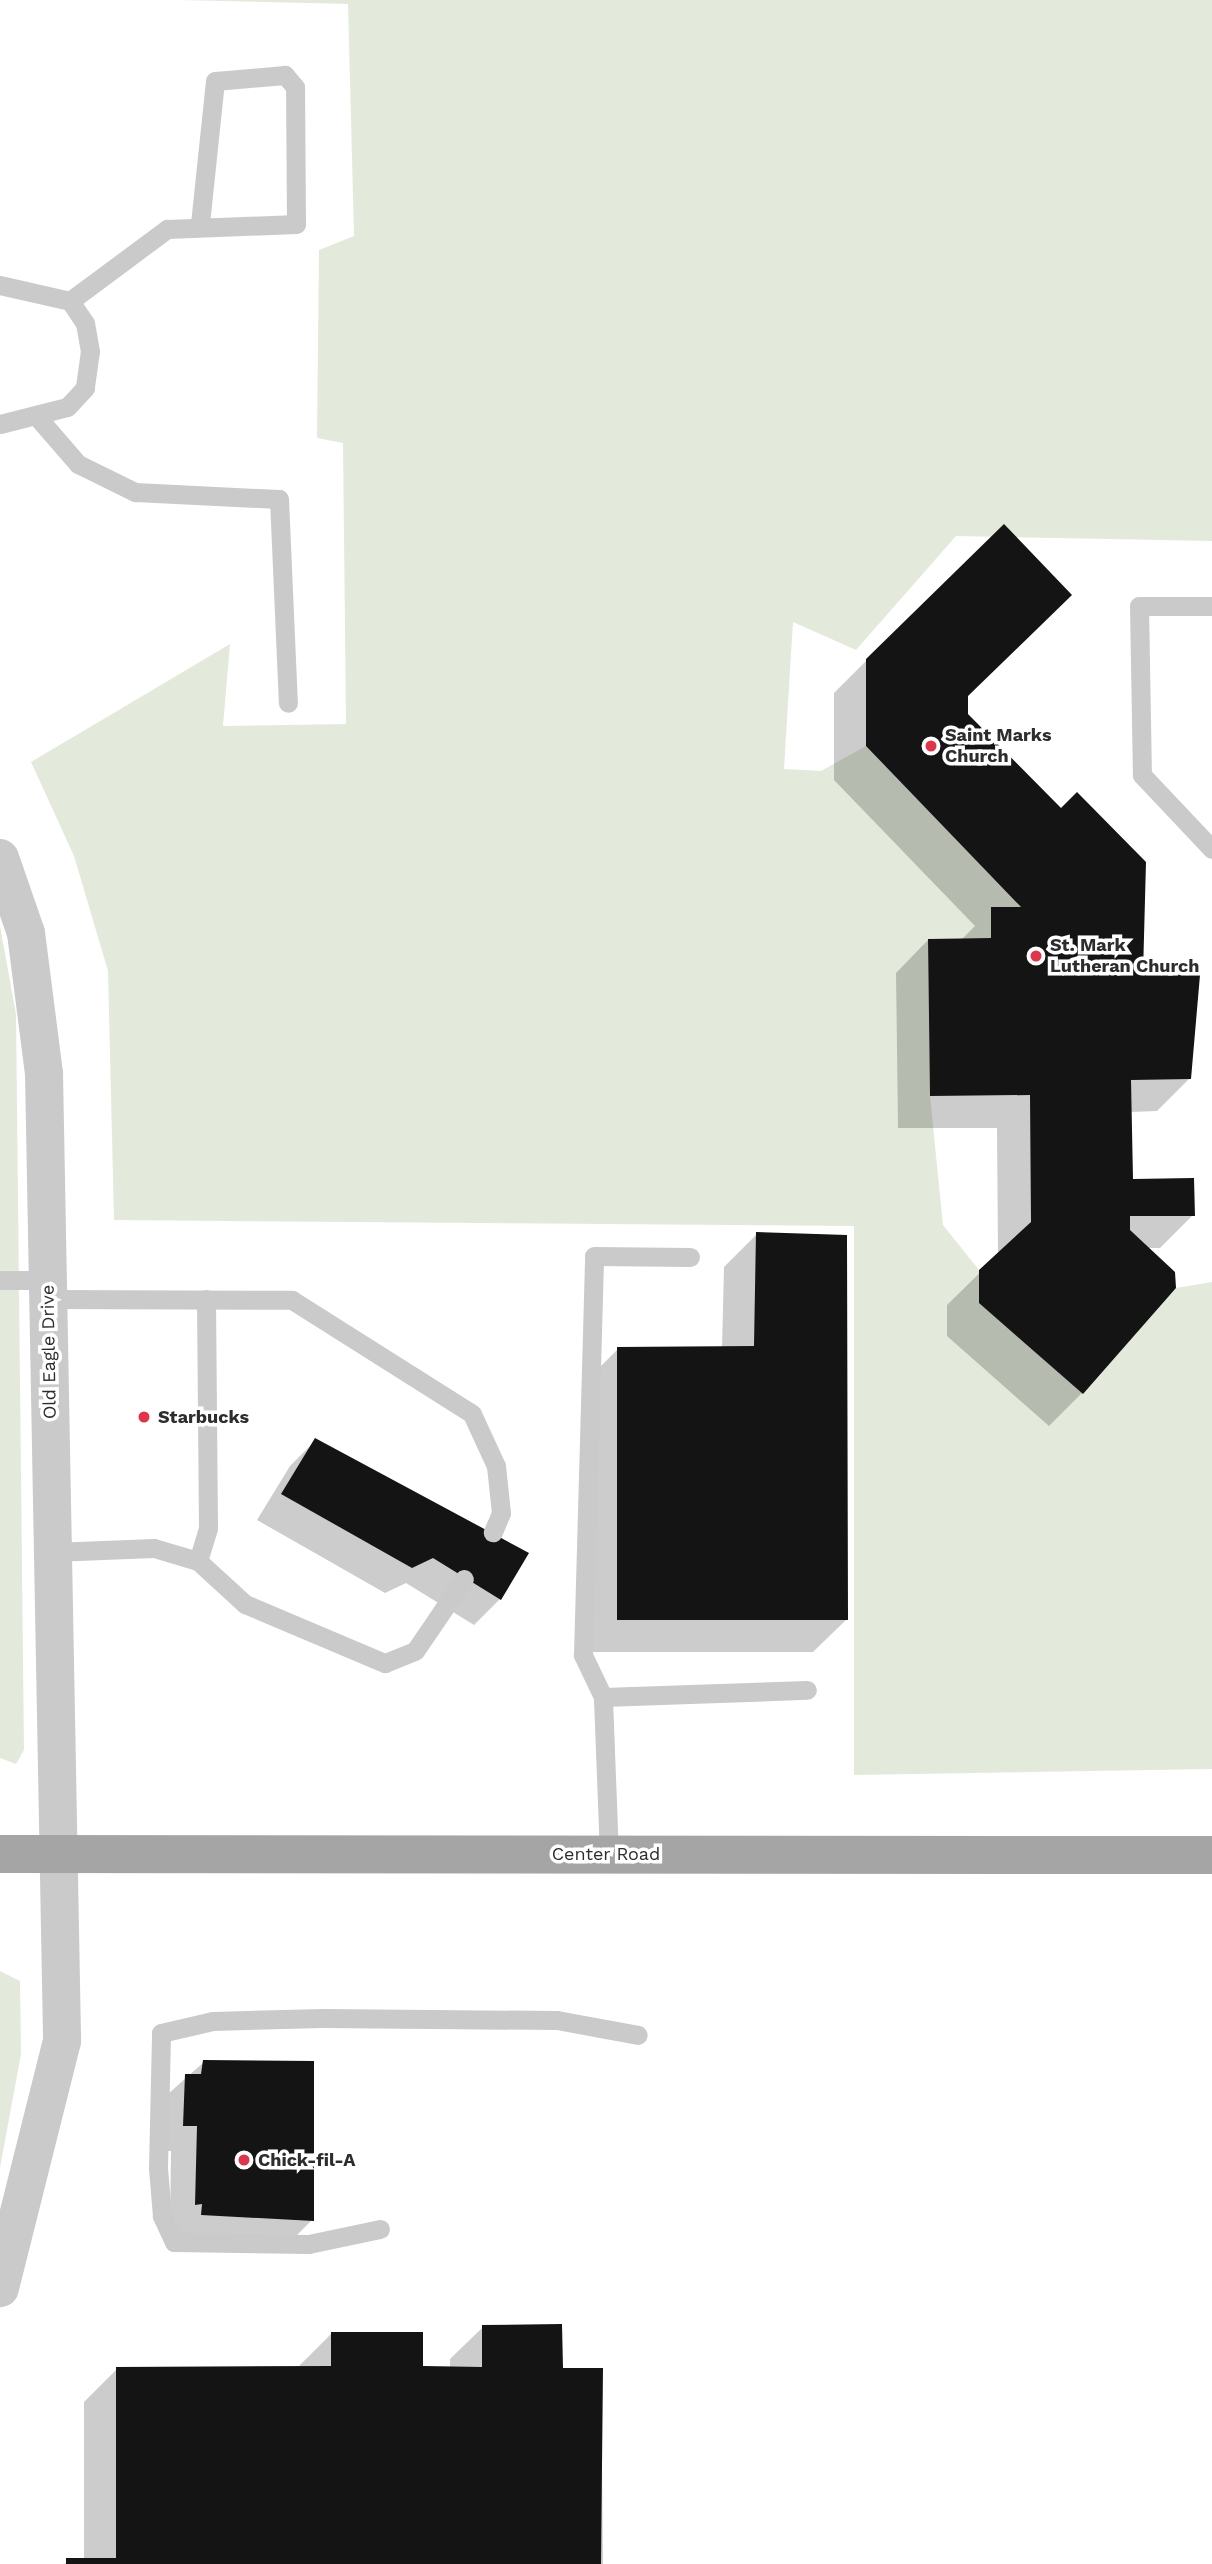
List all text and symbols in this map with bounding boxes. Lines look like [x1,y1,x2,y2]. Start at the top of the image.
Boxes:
place label: Saint Marks Church [945,725,1052,768]
marker: Saint Marks Church [923,738,939,754]
place label: St. Mark Lutheran Church [1050,935,1199,978]
marker: St. Mark Lutheran Church [1028,948,1044,964]
street label: Old Eagle Drive [37,1285,61,1419]
place label: Starbucks [158,1406,249,1428]
marker: Starbucks [136,1409,152,1425]
street label: Center Road [551,1843,661,1865]
place label: Chick-fil-A [258,2149,356,2171]
marker: Chick-fil-A [236,2152,252,2168]

